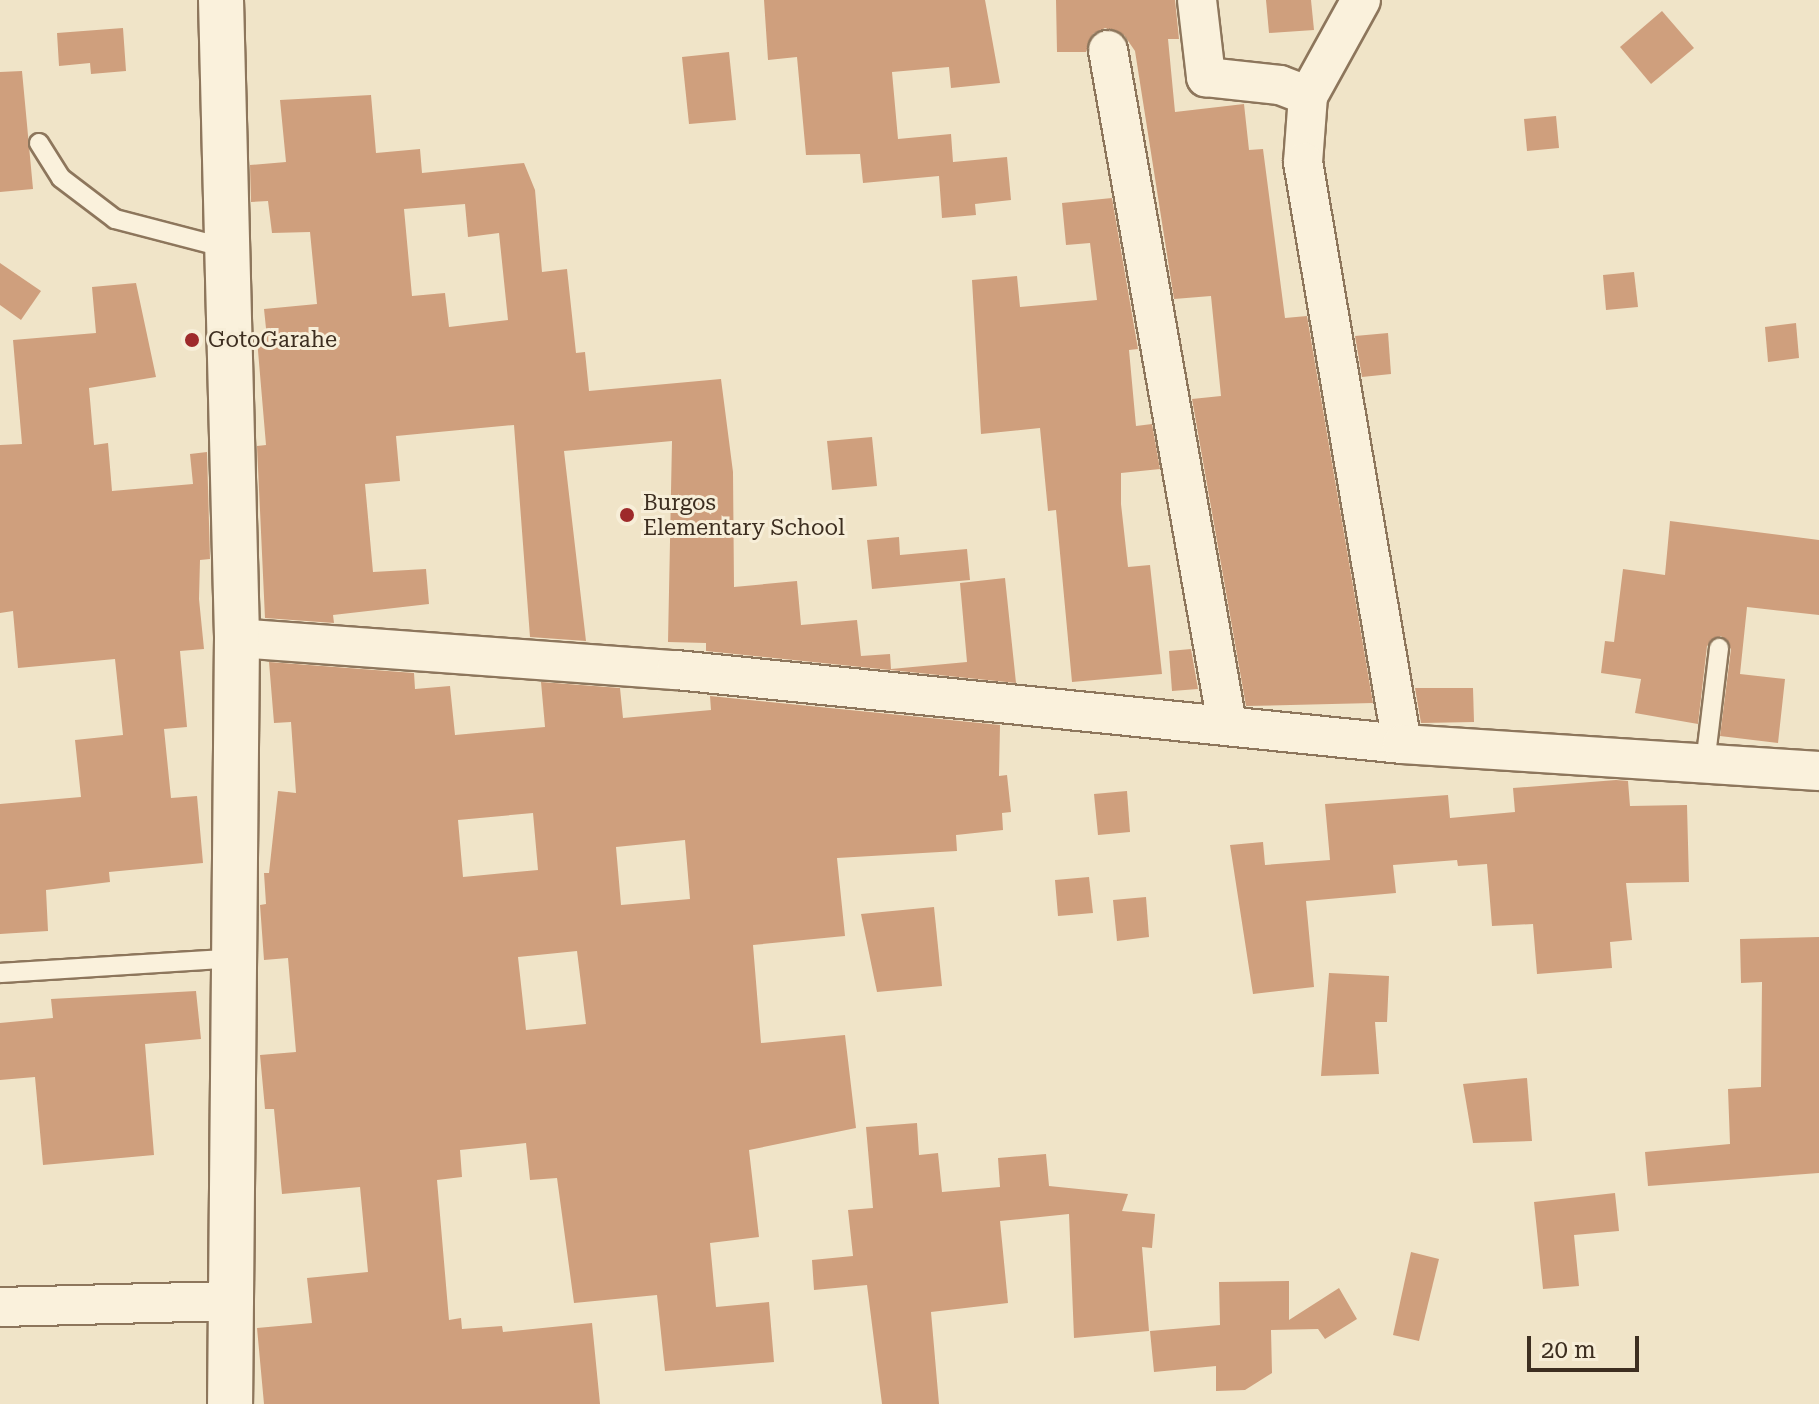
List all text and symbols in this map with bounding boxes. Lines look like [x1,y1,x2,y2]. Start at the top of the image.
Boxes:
place label: GotoGarahe [208,327,337,353]
marker: GotoGarahe [183,331,201,349]
place label: Burgos Elementary School [643,489,845,540]
marker: Burgos Elementary School [618,506,636,524]
scale bar [1531,1320,1643,1370]
text: 20 m [1541,1336,1596,1364]

